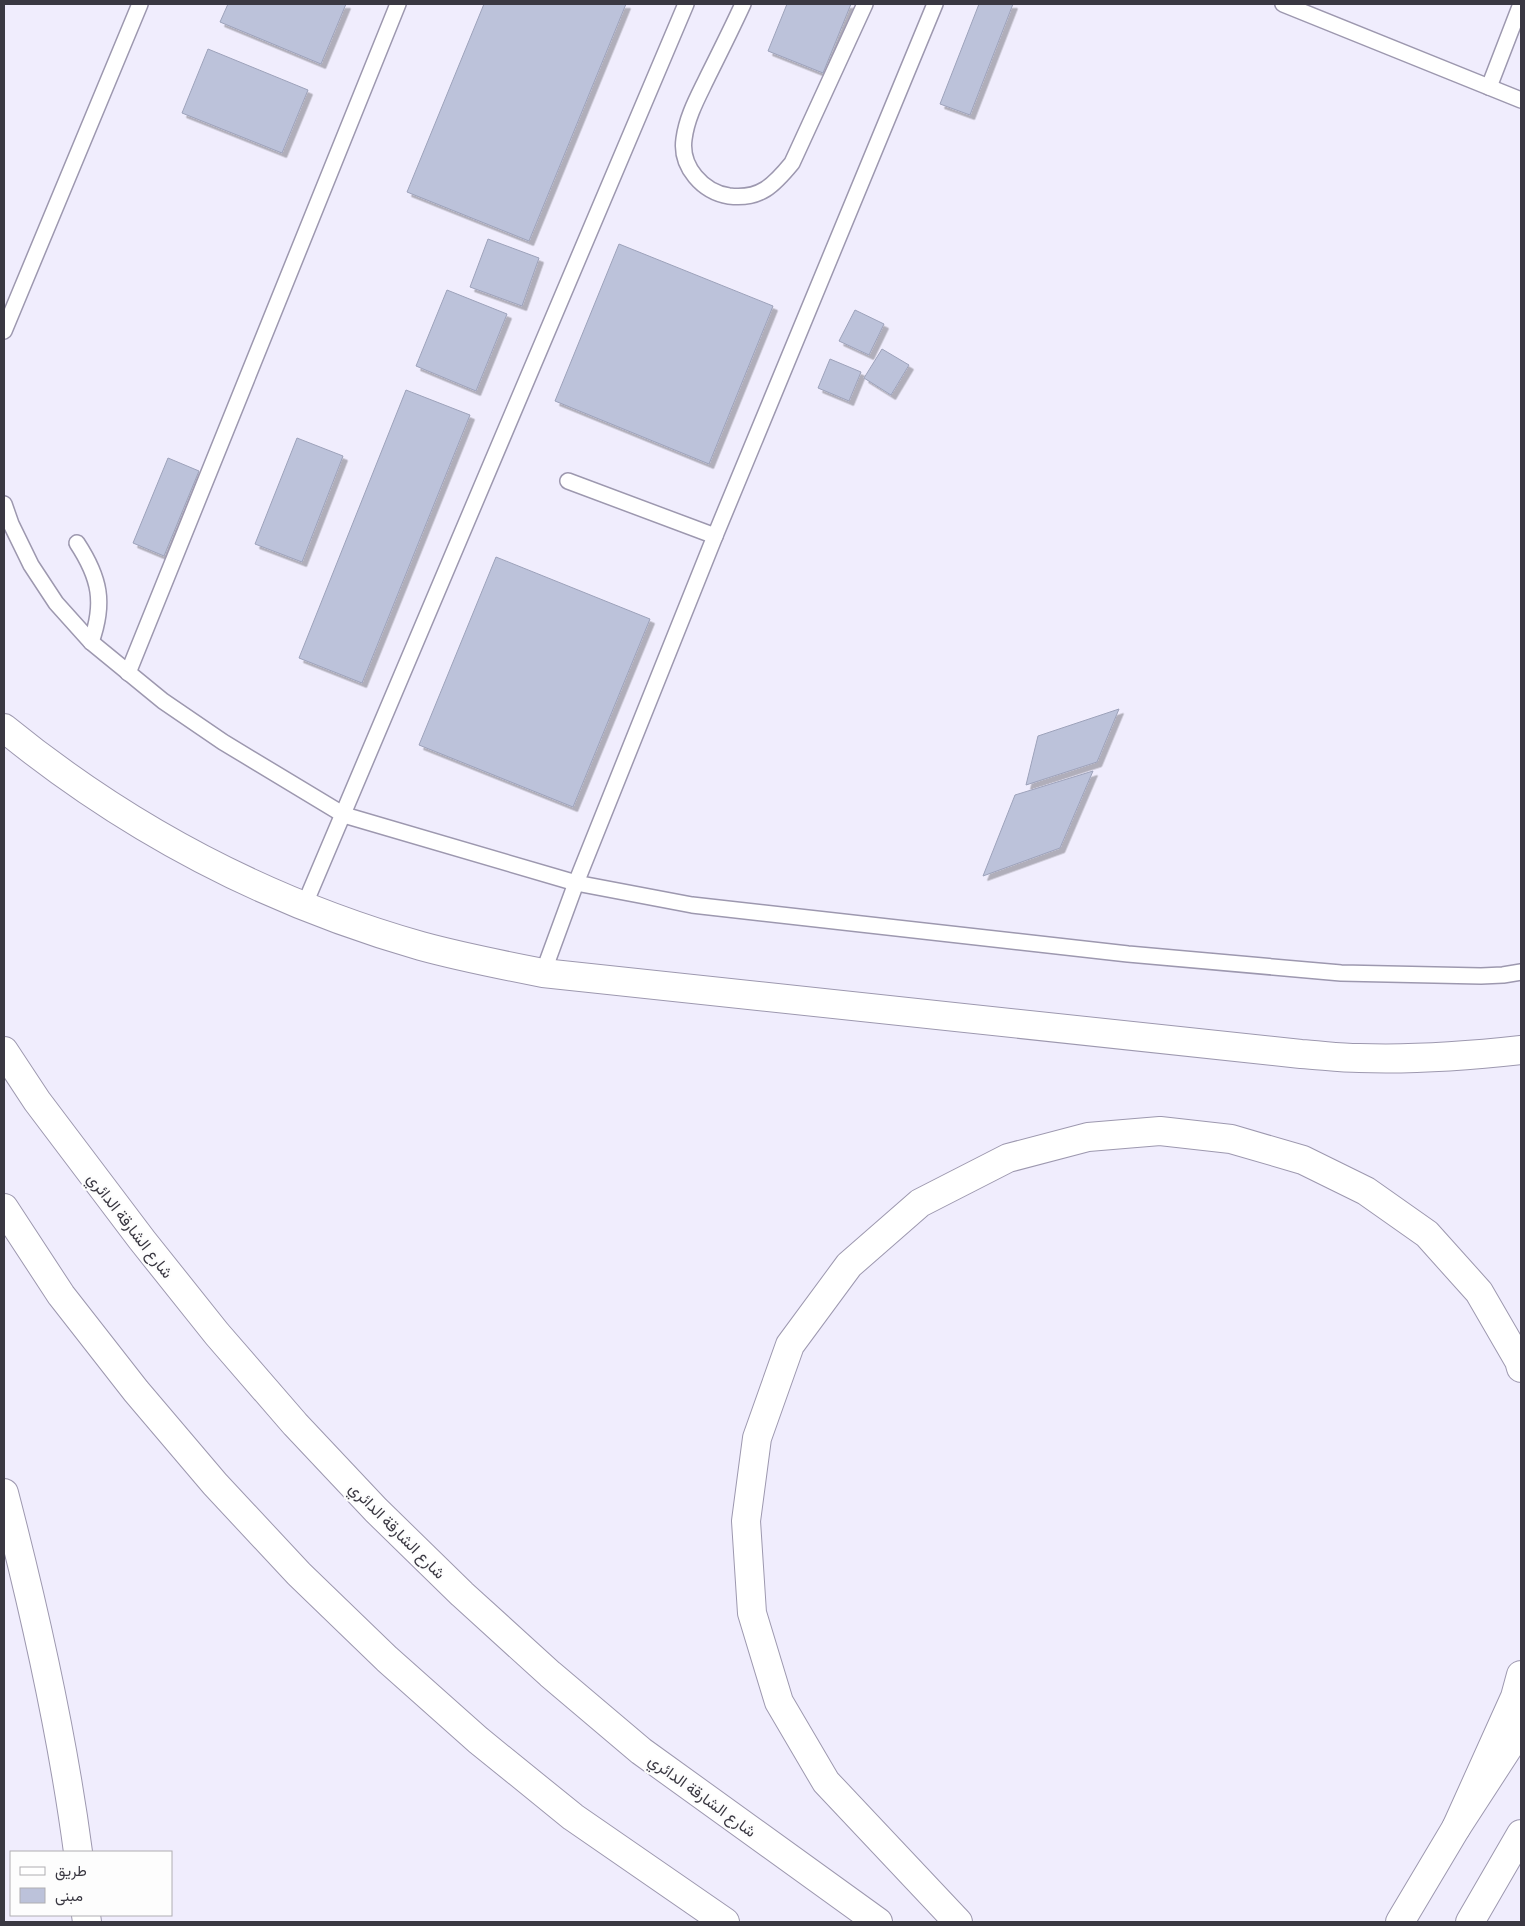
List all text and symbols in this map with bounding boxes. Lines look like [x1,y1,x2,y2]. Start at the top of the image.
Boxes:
street label: شارع الشارقة الدائري [80,1169,178,1284]
street label: شارع الشارقة الدائري [342,1478,450,1586]
street label: شارع الشارقة الدائري [643,1750,760,1844]
legend [10,1851,172,1916]
text: طريق [55,1861,87,1881]
text: مبنى [55,1886,83,1906]

